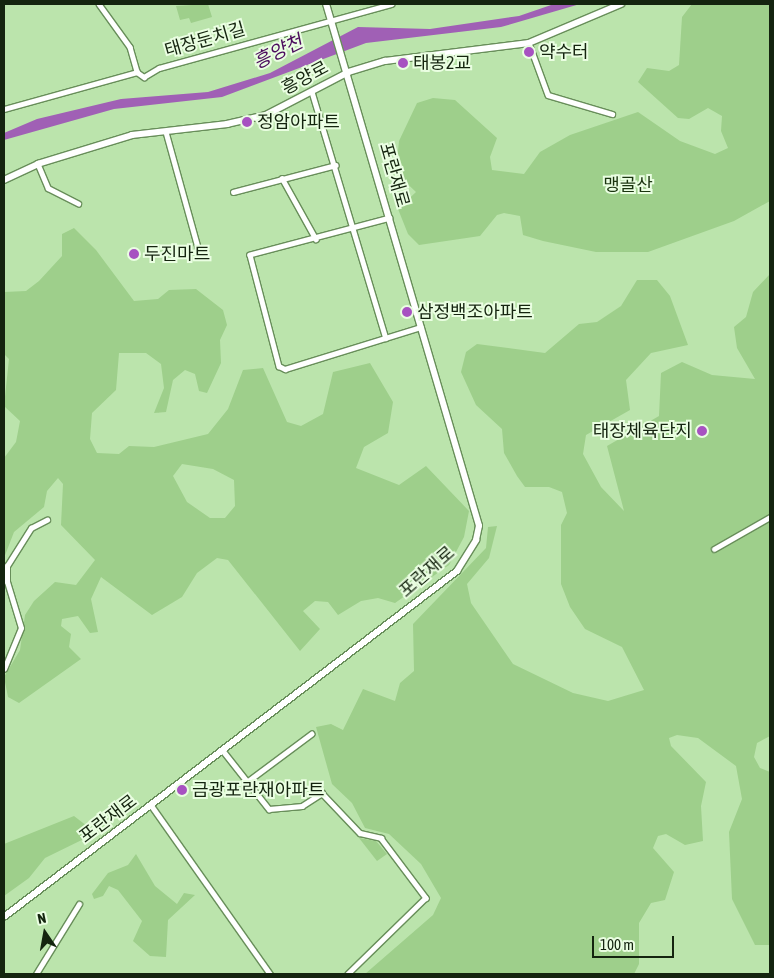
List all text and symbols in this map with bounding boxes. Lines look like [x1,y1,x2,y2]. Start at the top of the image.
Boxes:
street label: 태장둔치길 [162,18,248,62]
water label: 흥양천 [249,30,307,74]
place label: 약수터 [539,41,589,63]
marker: 약수터 [523,46,535,58]
place label: 태봉2교 [413,52,471,74]
street label: 흥양로 [278,57,332,99]
marker: 태봉2교 [397,57,409,69]
place label: 정암아파트 [257,111,340,133]
marker: 정암아파트 [241,116,253,128]
street label: 포란재로 [374,140,414,210]
park label: 맹골산 [603,174,653,196]
place label: 두진마트 [144,243,210,265]
marker: 두진마트 [128,248,140,260]
place label: 삼정백조아파트 [417,301,533,323]
marker: 삼정백조아파트 [401,306,413,318]
place label: 태장체육단지 [593,420,692,442]
marker: 태장체육단지 [696,425,708,437]
street label: 포란재로 [395,542,459,602]
place label: 금광포란재아파트 [192,779,324,801]
marker: 금광포란재아파트 [176,784,188,796]
street label: 포란재로 [75,790,141,848]
north arrow [20,908,70,958]
text: N [36,910,48,927]
scale bar [594,926,676,958]
text: 100 m [600,936,634,953]

